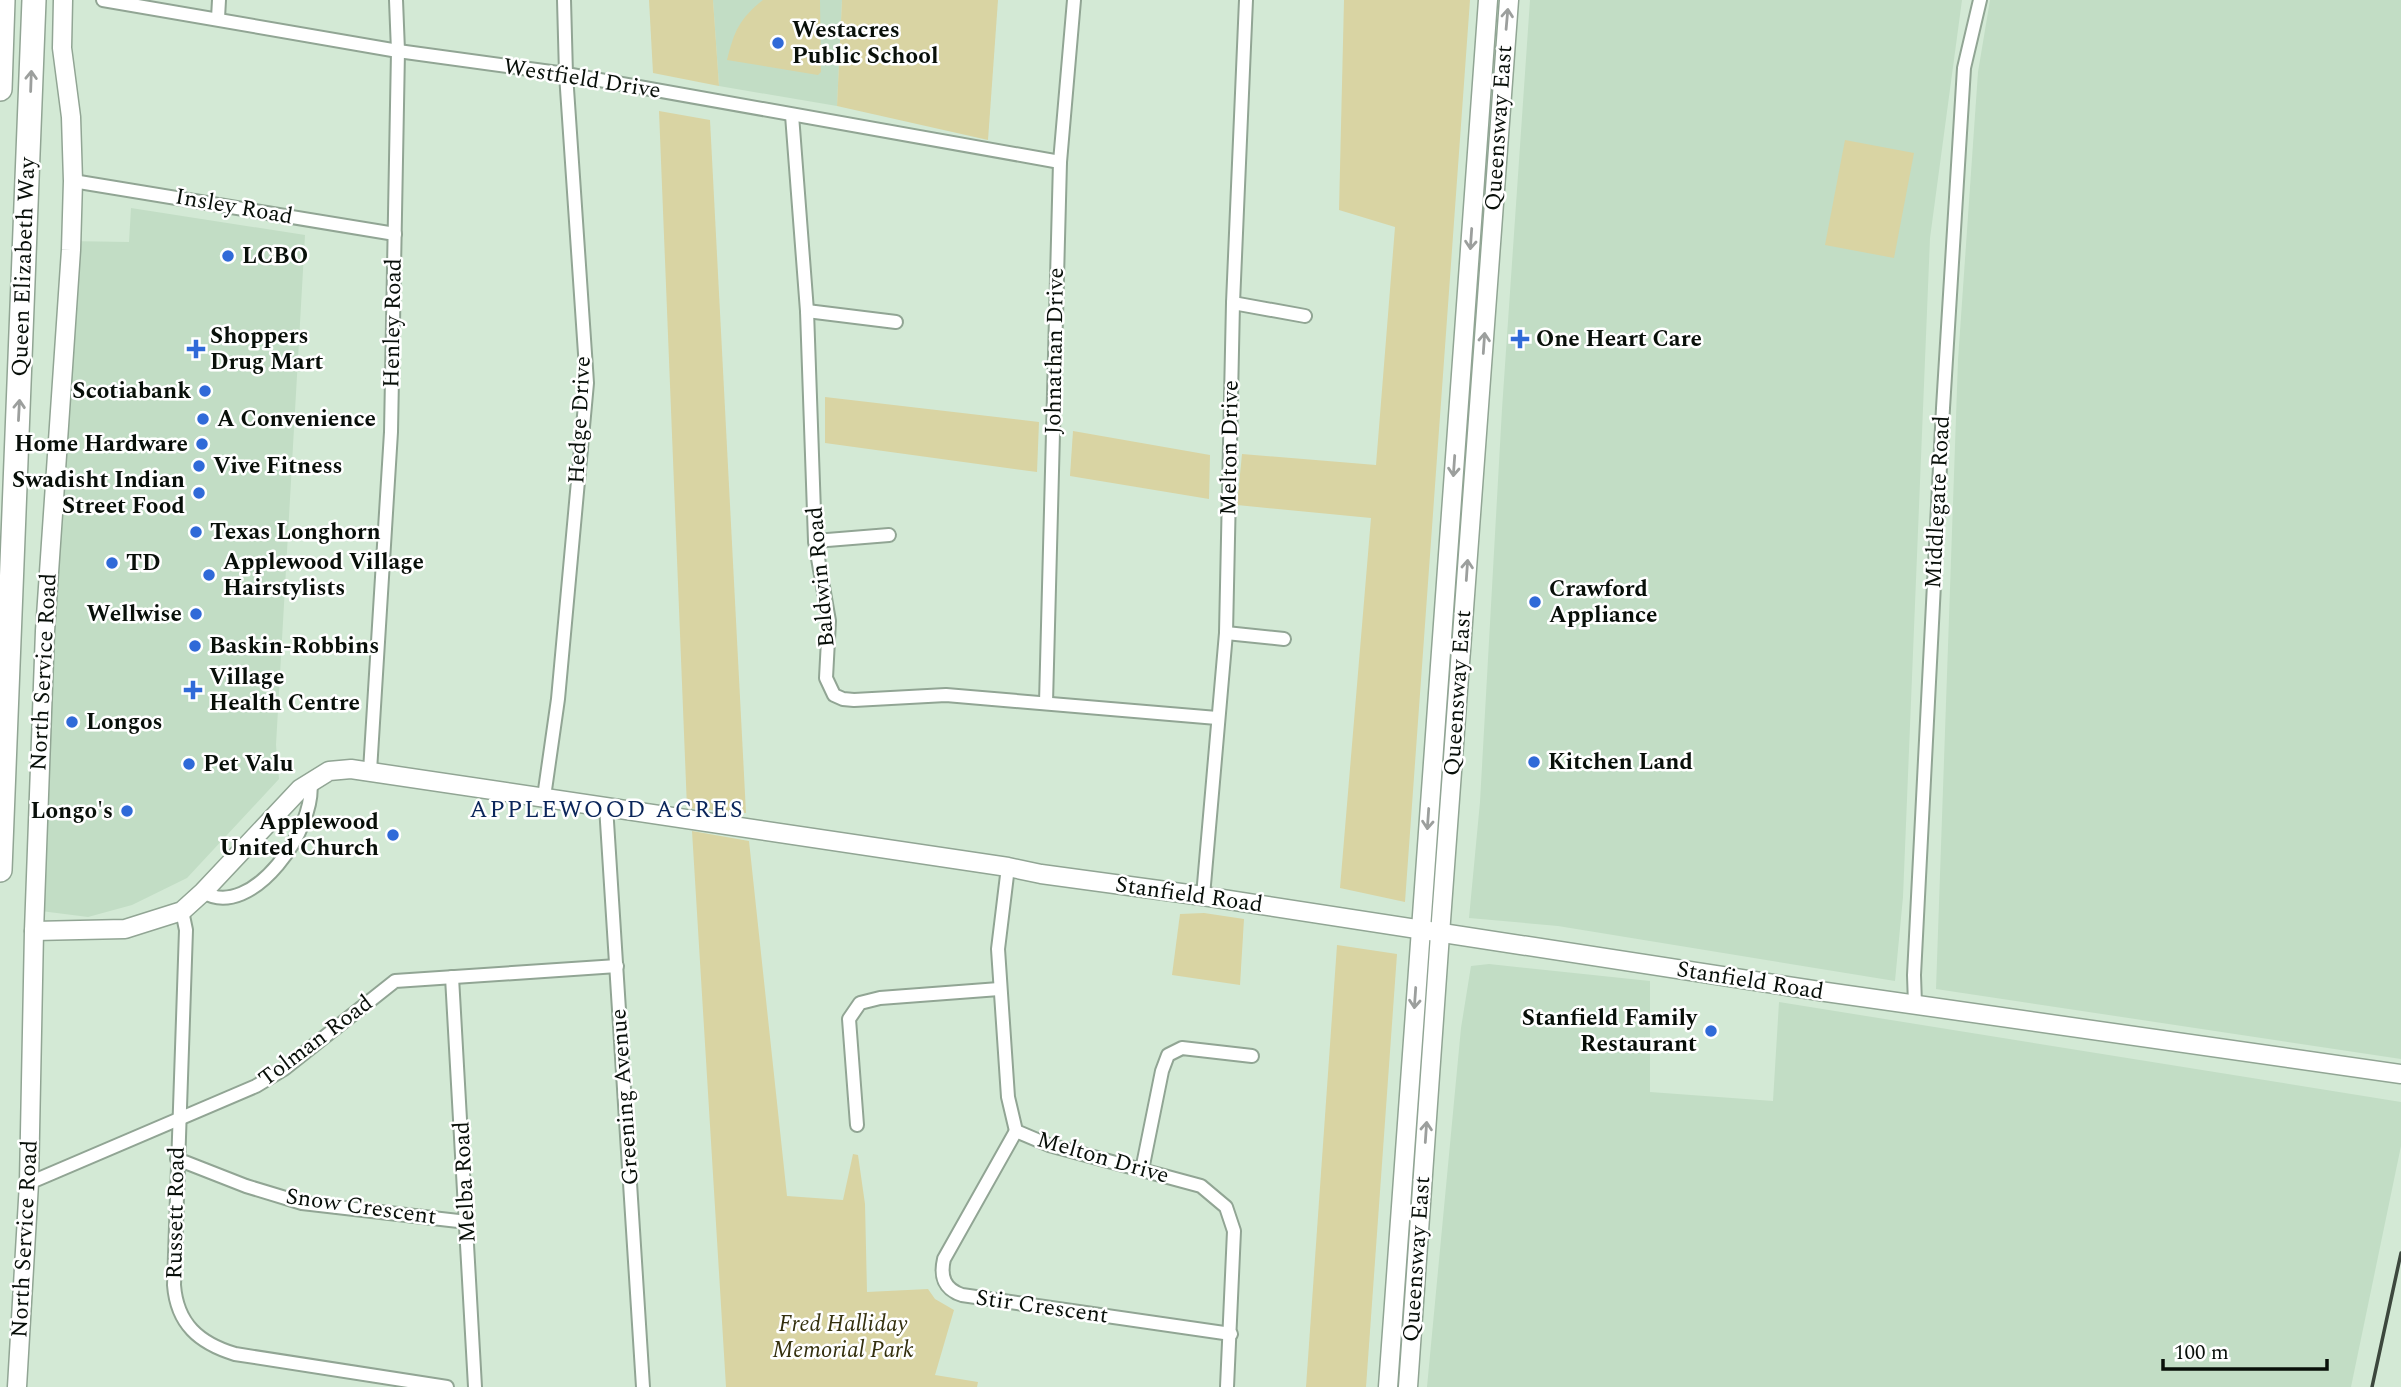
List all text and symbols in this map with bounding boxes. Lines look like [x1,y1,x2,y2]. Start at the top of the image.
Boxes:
one-way arrow [1501,8,1514,30]
place label: Westacres Public School [792,13,938,74]
marker: Westacres Public School [770,35,786,51]
street label: Queensway East [1476,44,1522,212]
street label: Westfield Drive [501,49,663,109]
one-way arrow [24,70,37,93]
street label: Queen Elizabeth Way [3,156,45,377]
street label: Insley Road [172,179,296,235]
one-way arrow [1464,227,1477,250]
place label: LCBO [242,239,308,274]
marker: LCBO [220,248,236,264]
street label: Henley Road [374,258,412,388]
street label: Johnathan Drive [1036,267,1074,435]
place label: Shoppers Drug Mart [210,319,323,380]
place label: One Heart Care [1536,322,1702,357]
marker: One Heart Care [1510,329,1530,349]
one-way arrow [1478,332,1491,355]
marker: Shoppers Drug Mart [188,341,204,357]
street label: Hedge Drive [559,355,601,485]
place label: Scotiabank [72,374,191,409]
street label: Melton Drive [1211,380,1249,516]
marker: Scotiabank [197,383,213,399]
one-way arrow [12,399,25,422]
place label: A Convenience [217,402,376,437]
marker: A Convenience [195,411,211,427]
street label: Middlegate Road [1916,414,1960,589]
place label: Home Hardware [14,427,188,462]
marker: Home Hardware [194,436,210,452]
place label: Vive Fitness [213,449,343,484]
one-way arrow [1447,454,1460,477]
marker: Vive Fitness [191,458,207,474]
place label: Swadisht Indian Street Food [12,463,185,524]
marker: Swadisht Indian Street Food [191,485,207,501]
street label: Baldwin Road [797,505,845,649]
place label: Texas Longhorn [210,515,381,550]
marker: Texas Longhorn [188,524,204,540]
place label: Applewood Village Hairstylists [223,545,424,606]
place label: TD [126,546,161,581]
marker: TD [104,555,120,571]
one-way arrow [1461,559,1474,582]
marker: Applewood Village Hairstylists [201,567,217,583]
street label: North Service Road [21,572,67,772]
place label: Crawford Appliance [1549,572,1658,633]
marker: Crawford Appliance [1527,594,1543,610]
place label: Wellwise [87,597,182,632]
marker: Wellwise [188,606,204,622]
street label: Queensway East [1435,609,1481,777]
place label: Baskin-Robbins [209,629,379,664]
marker: Baskin-Robbins [187,638,203,654]
place label: Village Health Centre [209,660,360,721]
marker: Village Health Centre [183,680,203,700]
place label: Longos [86,705,163,740]
marker: Longos [64,714,80,730]
place label: Kitchen Land [1548,745,1693,780]
place label: Pet Valu [203,747,294,782]
marker: Kitchen Land [1526,754,1542,770]
marker: Pet Valu [181,756,197,772]
district label: APPLEWOOD ACRES [470,792,744,828]
place label: Longo's [31,794,113,829]
marker: Longo's [119,803,135,819]
place label: Applewood United Church [219,805,379,866]
one-way arrow [1421,807,1434,830]
marker: Applewood United Church [385,827,401,843]
street label: Stanfield Road [1113,867,1265,923]
street label: Stanfield Road [1674,952,1826,1010]
street label: Tolman Road [251,986,381,1096]
one-way arrow [1408,986,1421,1009]
place label: Stanfield Family Restaurant [1522,1001,1698,1062]
street label: Greening Avenue [601,1007,649,1187]
marker: Stanfield Family Restaurant [1703,1023,1719,1039]
street label: Melba Road [444,1120,486,1244]
street label: Melton Drive [1033,1122,1173,1194]
one-way arrow [1420,1122,1433,1144]
street label: North Service Road [2,1139,48,1339]
street label: Russett Road [157,1146,195,1280]
street label: Queensway East [1394,1175,1440,1343]
street label: Snow Crescent [283,1179,439,1235]
street label: Stir Crescent [974,1280,1110,1334]
park label: Fred Halliday Memorial Park [772,1307,914,1368]
scale bar [2163,1328,2328,1372]
text: 100 m [2174,1337,2229,1369]

